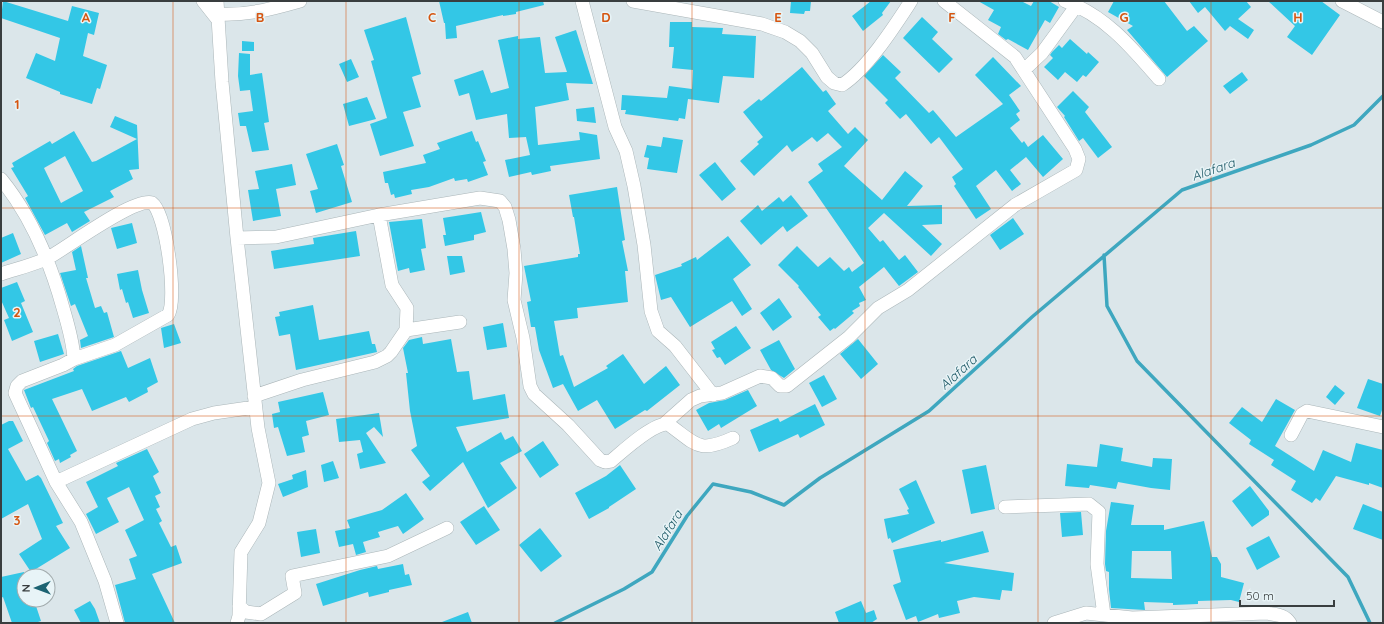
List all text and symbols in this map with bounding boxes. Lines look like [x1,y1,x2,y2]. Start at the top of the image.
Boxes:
text: A [82,9,91,25]
text: B [256,9,264,25]
text: C [428,9,436,25]
text: D [601,9,611,25]
text: E [774,9,782,25]
text: F [948,9,956,25]
text: G [1119,9,1129,25]
text: H [1293,9,1303,25]
text: 1 [14,96,20,112]
water label: Alafara [1189,154,1238,184]
text: 2 [13,304,21,320]
water label: Alafara [936,350,981,393]
water label: Alafara [648,506,686,553]
text: 3 [14,512,21,528]
north arrow [16,568,56,608]
scale bar [1240,582,1334,608]
text: N [19,584,33,592]
text: 50 m [1246,588,1274,603]

